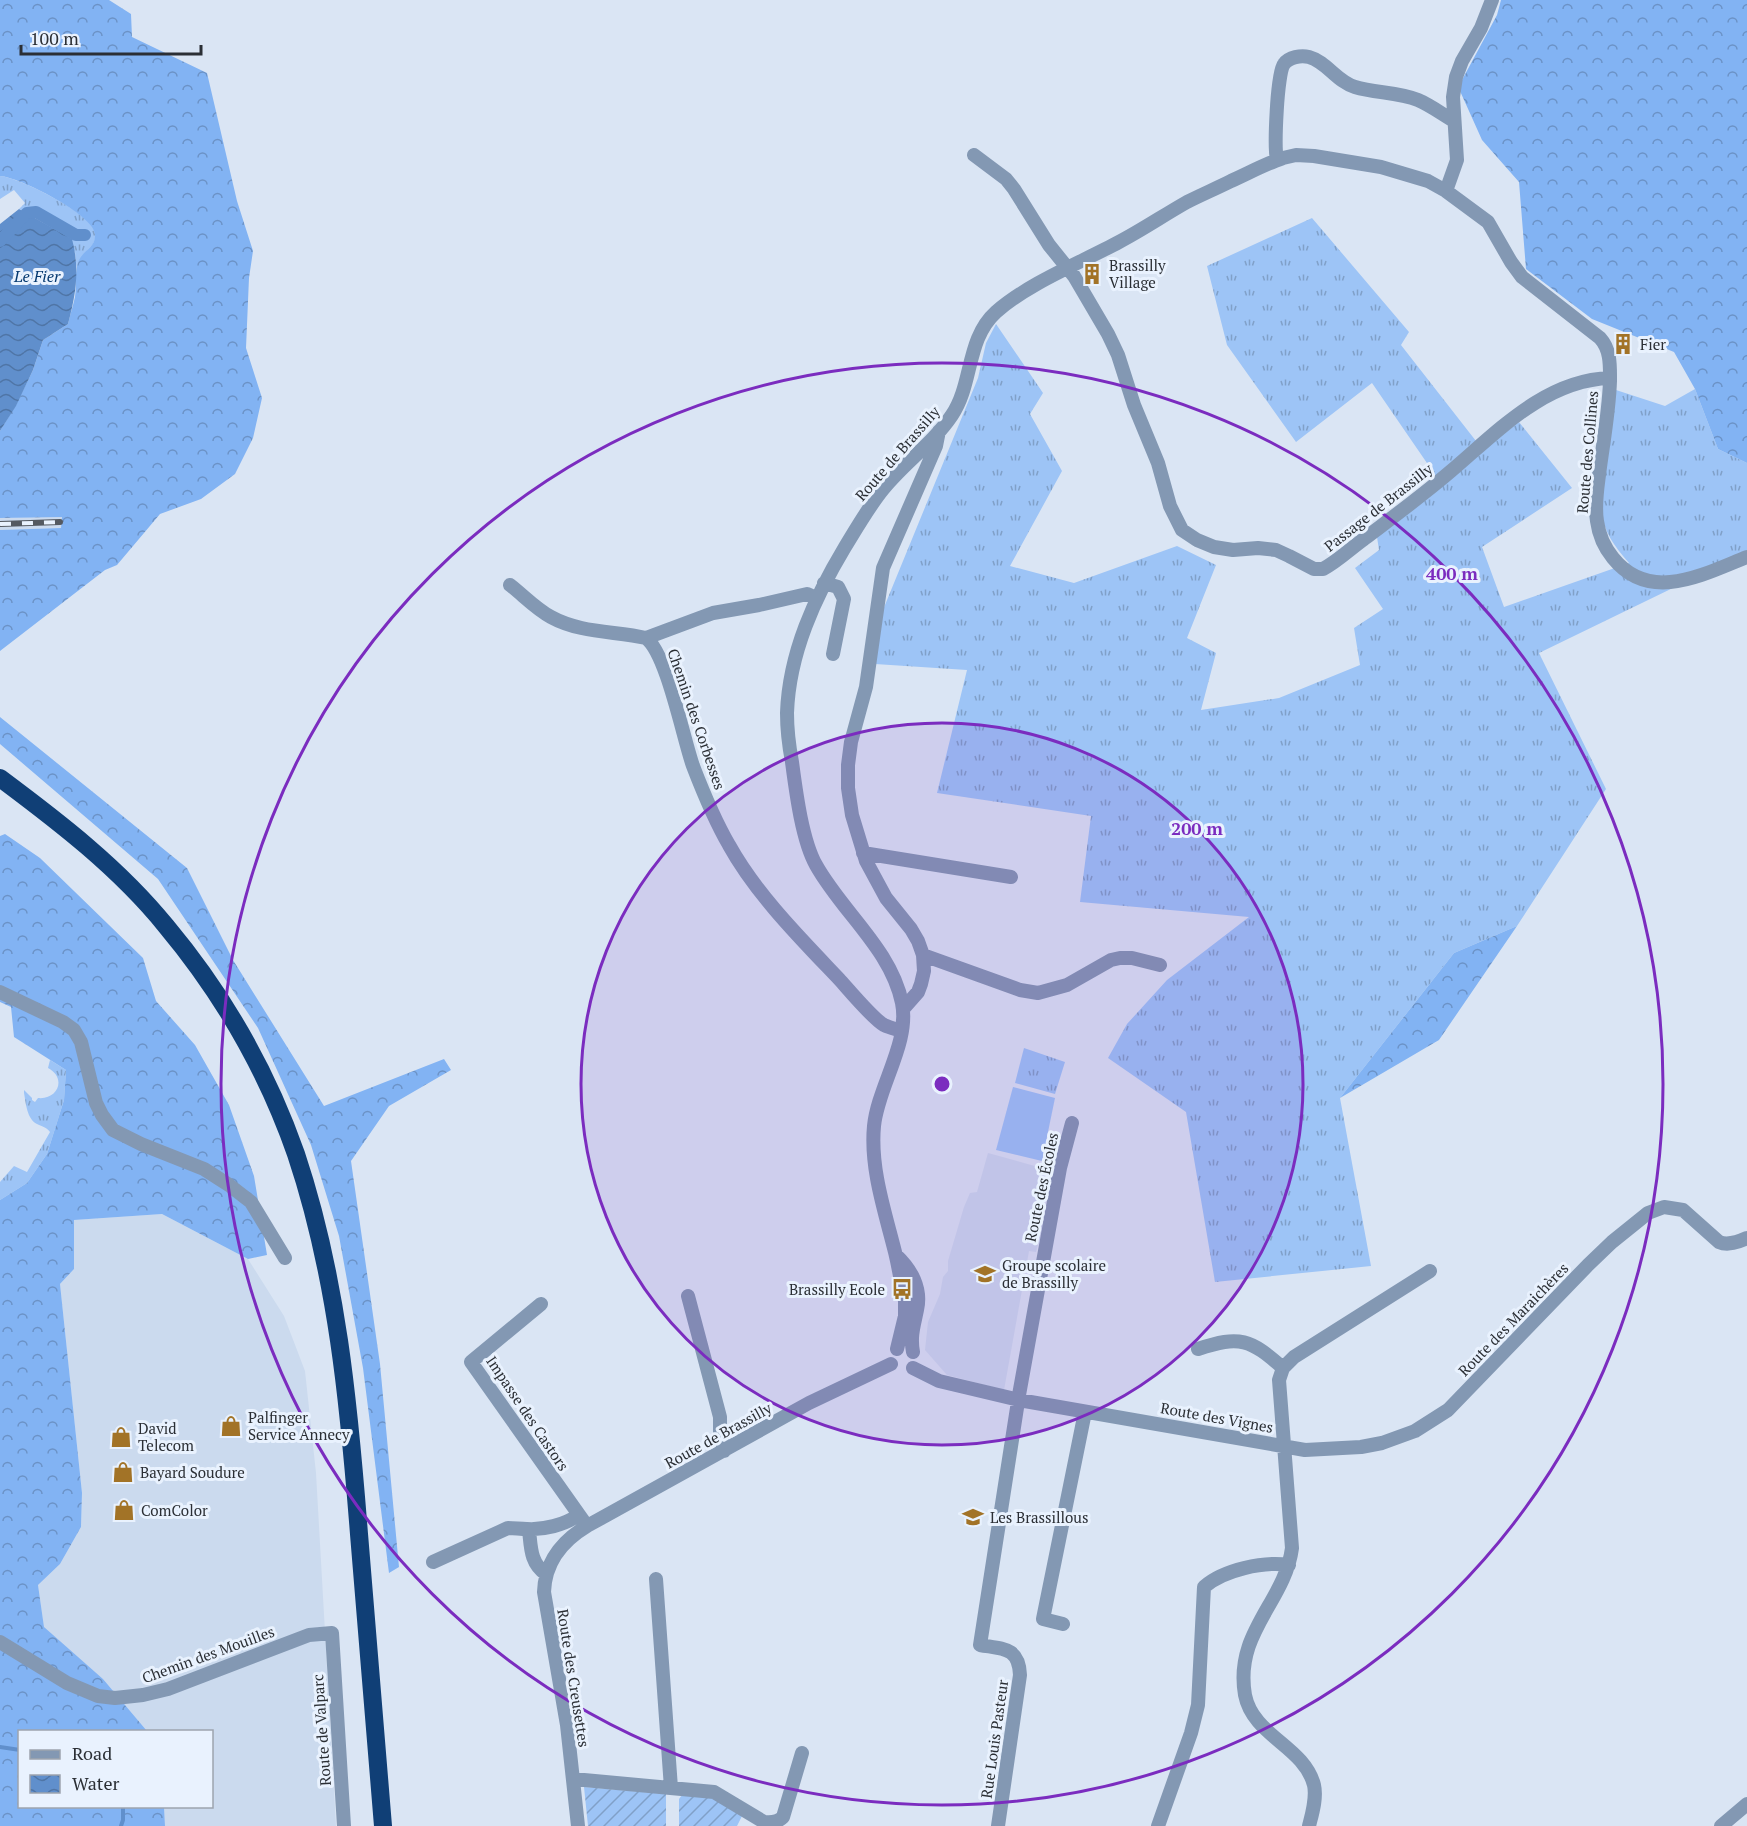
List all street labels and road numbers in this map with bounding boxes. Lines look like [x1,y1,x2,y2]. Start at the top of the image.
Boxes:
street label: Route des Collines [1572,390,1602,514]
street label: Route de Brassilly [850,401,944,505]
street label: Passage de Brassilly [1320,458,1437,556]
street label: Chemin des Corbesses [663,646,731,792]
street label: Route des Écoles [1020,1131,1062,1243]
street label: Route des Maraichères [1454,1258,1572,1380]
street label: Impasse des Castors [482,1352,574,1474]
street label: Route de Brassilly [661,1397,775,1473]
street label: Route des Vignes [1159,1397,1275,1437]
street label: Route des Creusettes [553,1607,595,1749]
street label: Chemin des Mouilles [139,1621,277,1687]
street label: Route de Valparc [307,1673,335,1787]
street label: Rue Louis Pasteur [976,1678,1012,1800]

